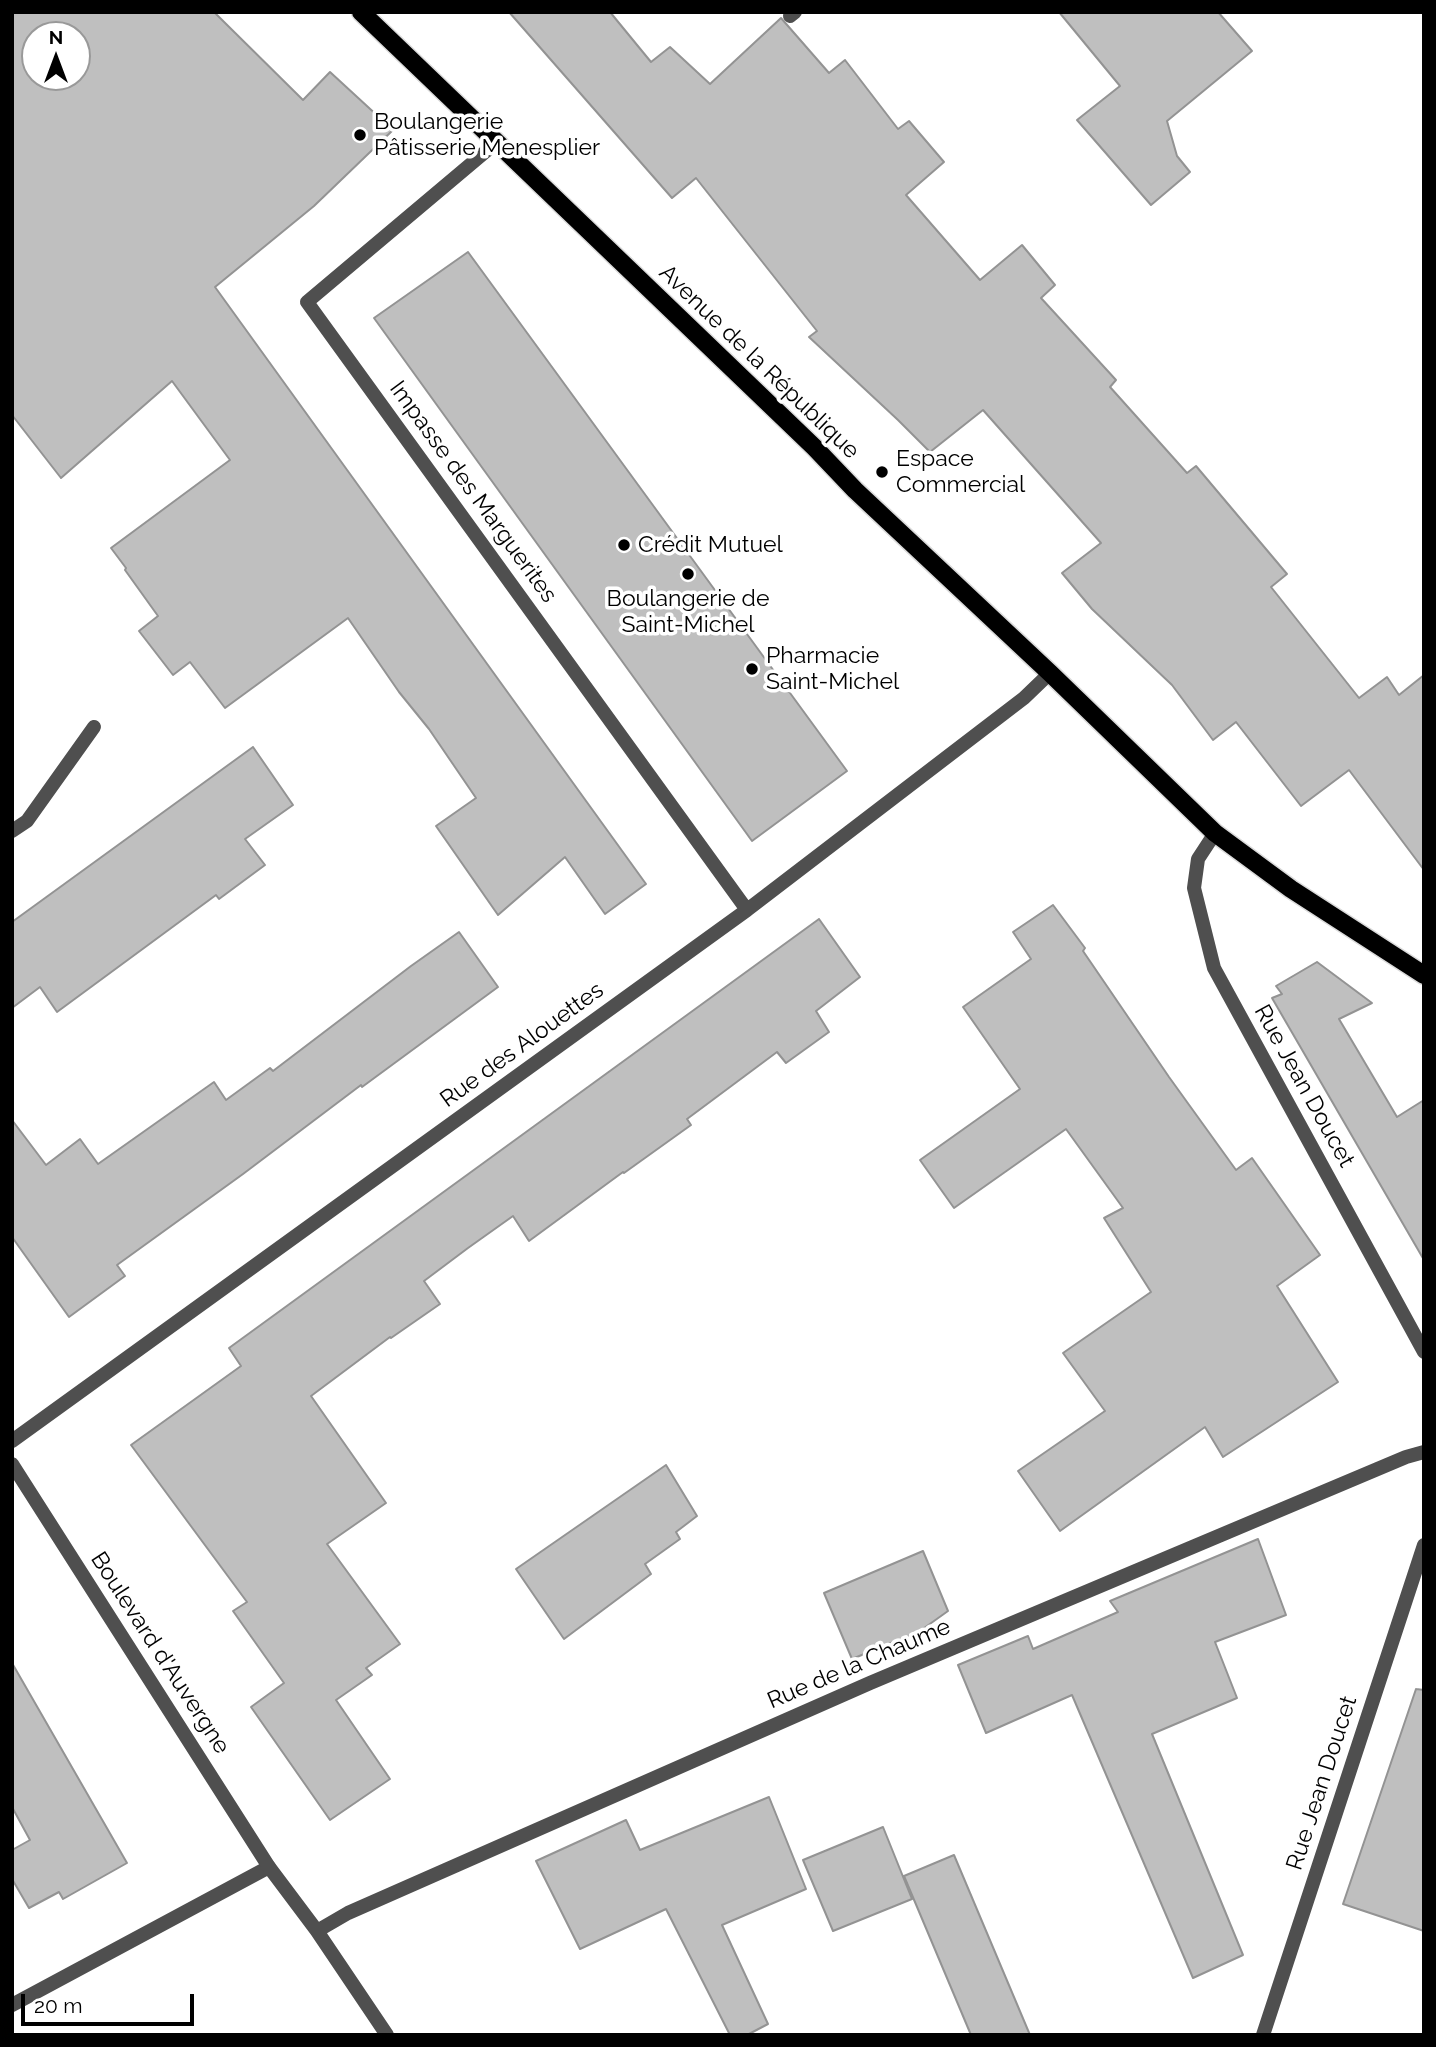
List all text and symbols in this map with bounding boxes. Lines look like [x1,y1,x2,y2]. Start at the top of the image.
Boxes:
north arrow [21,21,91,91]
text: N [49,26,63,48]
place label: Boulangerie Pâtisserie Menesplier [374,108,600,162]
marker: Boulangerie Pâtisserie Menesplier [352,127,368,143]
street label: Avenue de la République [653,259,865,465]
street label: Impasse des Marguerites [383,376,563,608]
place label: Espace Commercial [896,445,1025,499]
marker: Espace Commercial [874,464,890,480]
place label: Crédit Mutuel [638,531,783,559]
marker: Crédit Mutuel [616,537,632,553]
marker: Boulangerie de Saint-Michel [680,566,696,582]
place label: Boulangerie de Saint-Michel [607,585,769,639]
place label: Pharmacie Saint-Michel [766,642,899,696]
marker: Pharmacie Saint-Michel [744,661,760,677]
street label: Rue des Alouettes [435,977,609,1113]
street label: Rue Jean Doucet [1248,1000,1360,1172]
street label: Boulevard d'Auvergne [84,1547,236,1759]
street label: Rue de la Chaume [763,1613,955,1715]
street label: Rue Jean Doucet [1281,1692,1363,1874]
scale bar [24,1980,198,2024]
text: 20 m [34,1993,82,2018]

